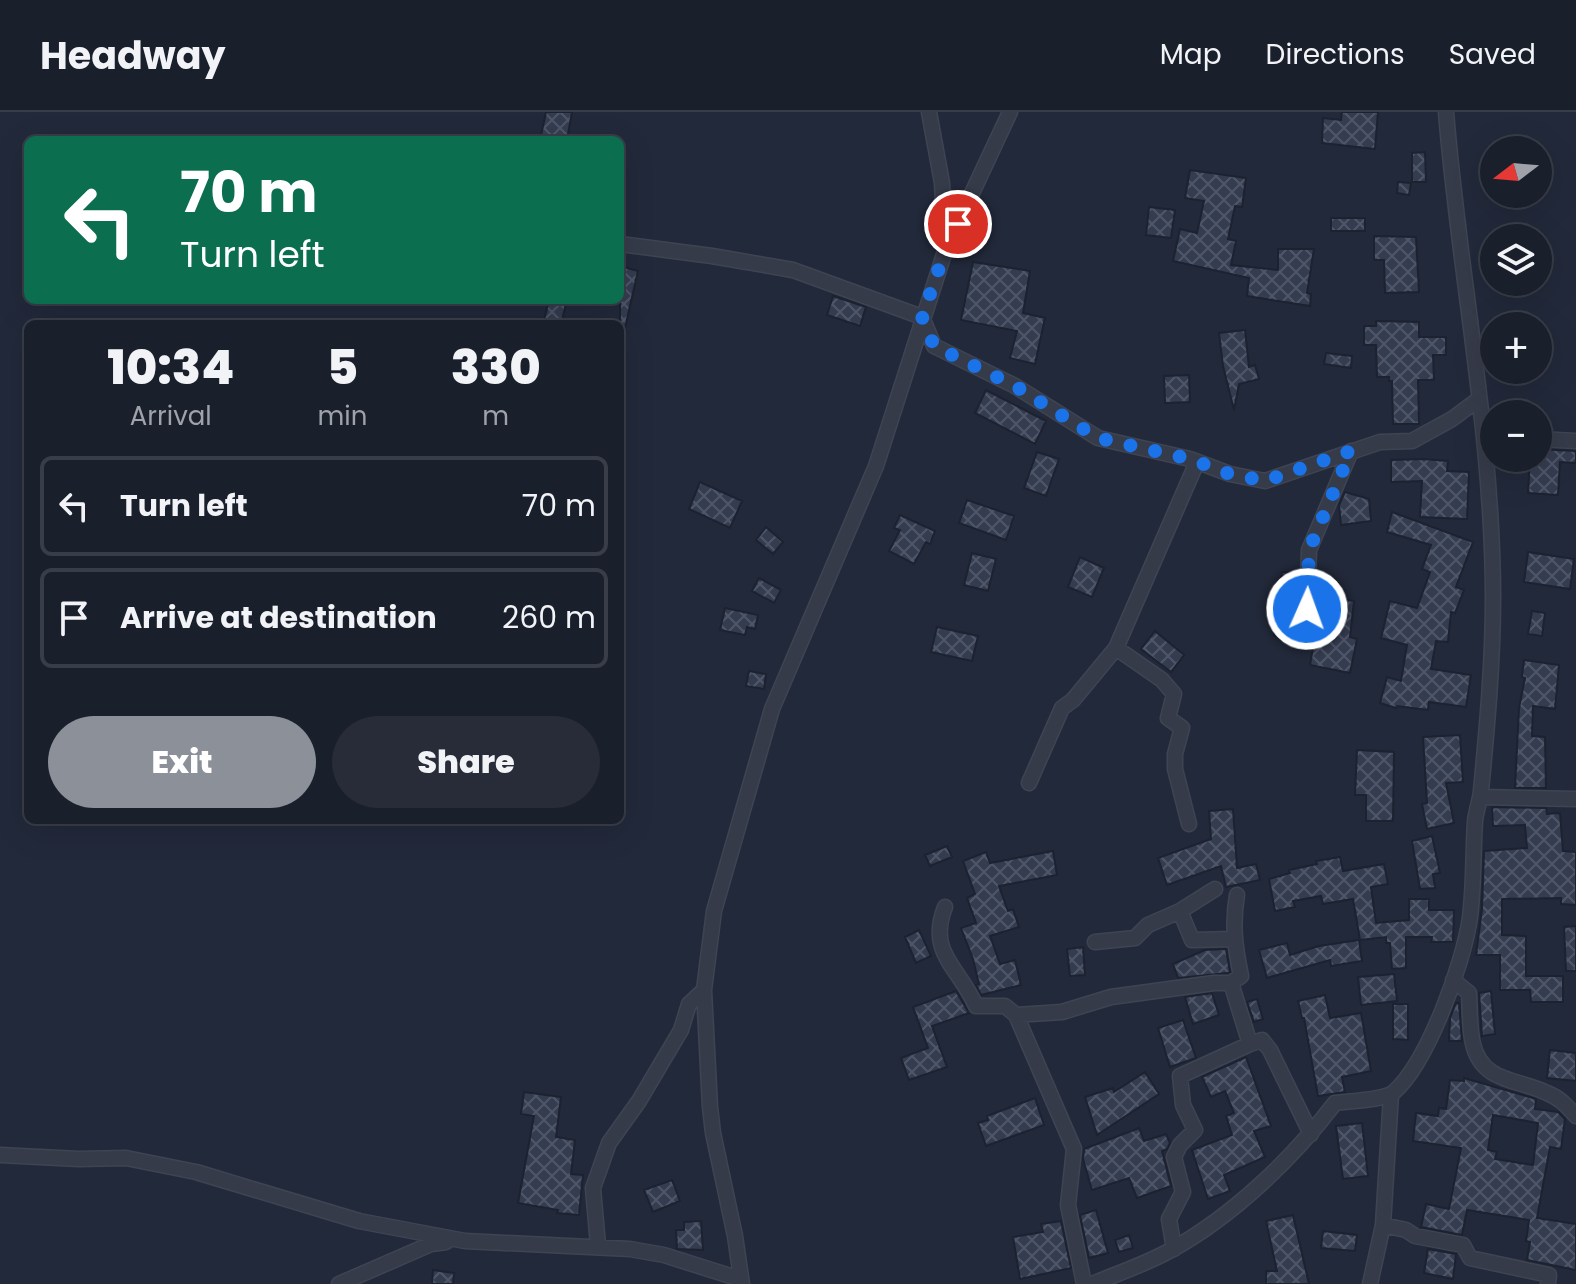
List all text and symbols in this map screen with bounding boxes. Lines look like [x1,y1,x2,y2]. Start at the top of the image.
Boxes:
text: Headway [40,29,226,82]
text: Map [1160,35,1222,74]
text: Directions [1266,35,1405,74]
text: Saved [1449,35,1536,74]
north arrow [1480,136,1552,208]
map controls [1480,136,1552,472]
text: 70 m [180,153,318,232]
icon: left [48,168,152,272]
pin [924,190,992,258]
icon: arrive [936,202,980,246]
button: layers [1480,224,1552,296]
text: Turn left [180,229,325,280]
button: + [1480,312,1552,384]
text: 10:34 [107,334,234,401]
text: 5 [327,334,358,401]
text: 330 [451,334,541,401]
text: Arrival [130,398,212,434]
text: min [318,398,367,434]
text: m [482,398,509,434]
button: − [1480,400,1552,472]
icon: left [52,484,96,528]
text: Turn left [120,484,248,527]
text: 70 m [522,484,596,527]
position arrow [1265,567,1349,651]
icon: arrive [52,596,96,640]
text: Arrive at destination [120,596,437,639]
text: 260 m [502,596,596,639]
button: Exit [48,716,316,808]
button: Share [332,716,600,808]

